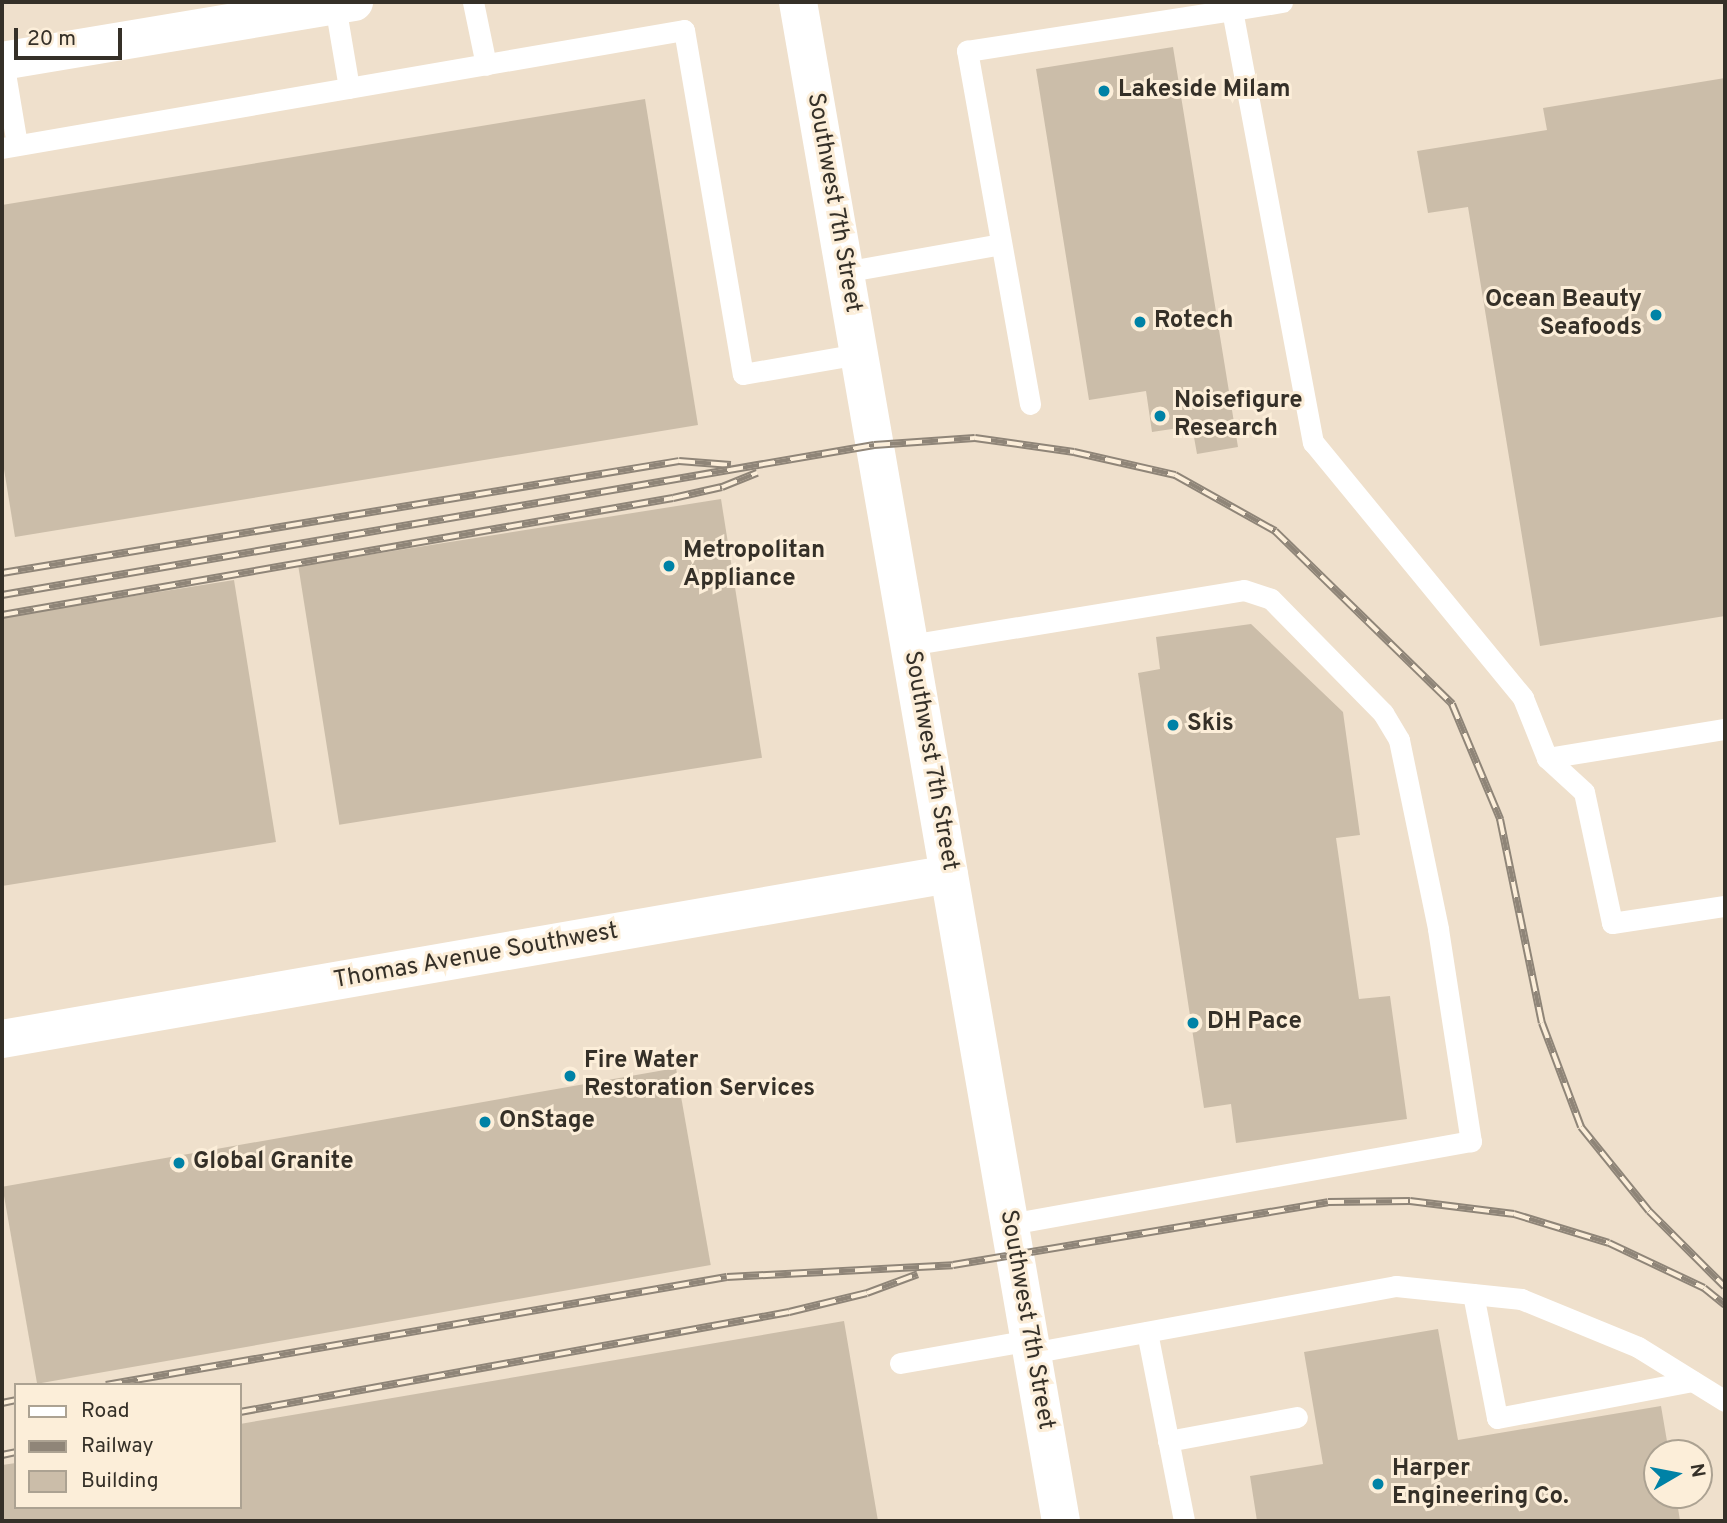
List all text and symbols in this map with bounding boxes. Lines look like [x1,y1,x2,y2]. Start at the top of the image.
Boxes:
scale bar [18,14,126,58]
text: 20 m [27,26,76,53]
place label: Lakeside Milam [1118,77,1290,105]
marker: Lakeside Milam [1096,83,1112,99]
street label: Southwest 7th Street [799,90,867,316]
place label: Ocean Beauty Seafoods [1485,287,1642,343]
marker: Ocean Beauty Seafoods [1648,307,1664,323]
place label: Rotech [1154,308,1233,336]
marker: Rotech [1132,314,1148,330]
place label: Noisefigure Research [1174,388,1303,444]
marker: Noisefigure Research [1152,408,1168,424]
place label: Metropolitan Appliance [683,538,825,594]
marker: Metropolitan Appliance [661,558,677,574]
street label: Southwest 7th Street [896,648,964,874]
place label: Skis [1187,711,1234,739]
marker: Skis [1165,717,1181,733]
street label: Thomas Avenue Southwest [331,918,621,996]
place label: DH Pace [1207,1009,1302,1037]
marker: DH Pace [1185,1015,1201,1031]
place label: Fire Water Restoration Services [584,1048,815,1104]
marker: Fire Water Restoration Services [562,1068,578,1084]
place label: OnStage [499,1108,595,1136]
marker: OnStage [477,1114,493,1130]
place label: Global Granite [193,1149,353,1177]
marker: Global Granite [171,1155,187,1171]
street label: Southwest 7th Street [992,1207,1060,1433]
legend [14,1383,242,1509]
text: Road [81,1398,130,1425]
text: Railway [81,1433,154,1460]
north arrow [1643,1439,1713,1509]
place label: Harper Engineering Co. [1392,1456,1569,1512]
text: N [1684,1462,1710,1480]
text: Building [81,1468,159,1495]
marker: Harper Engineering Co. [1370,1476,1386,1492]

